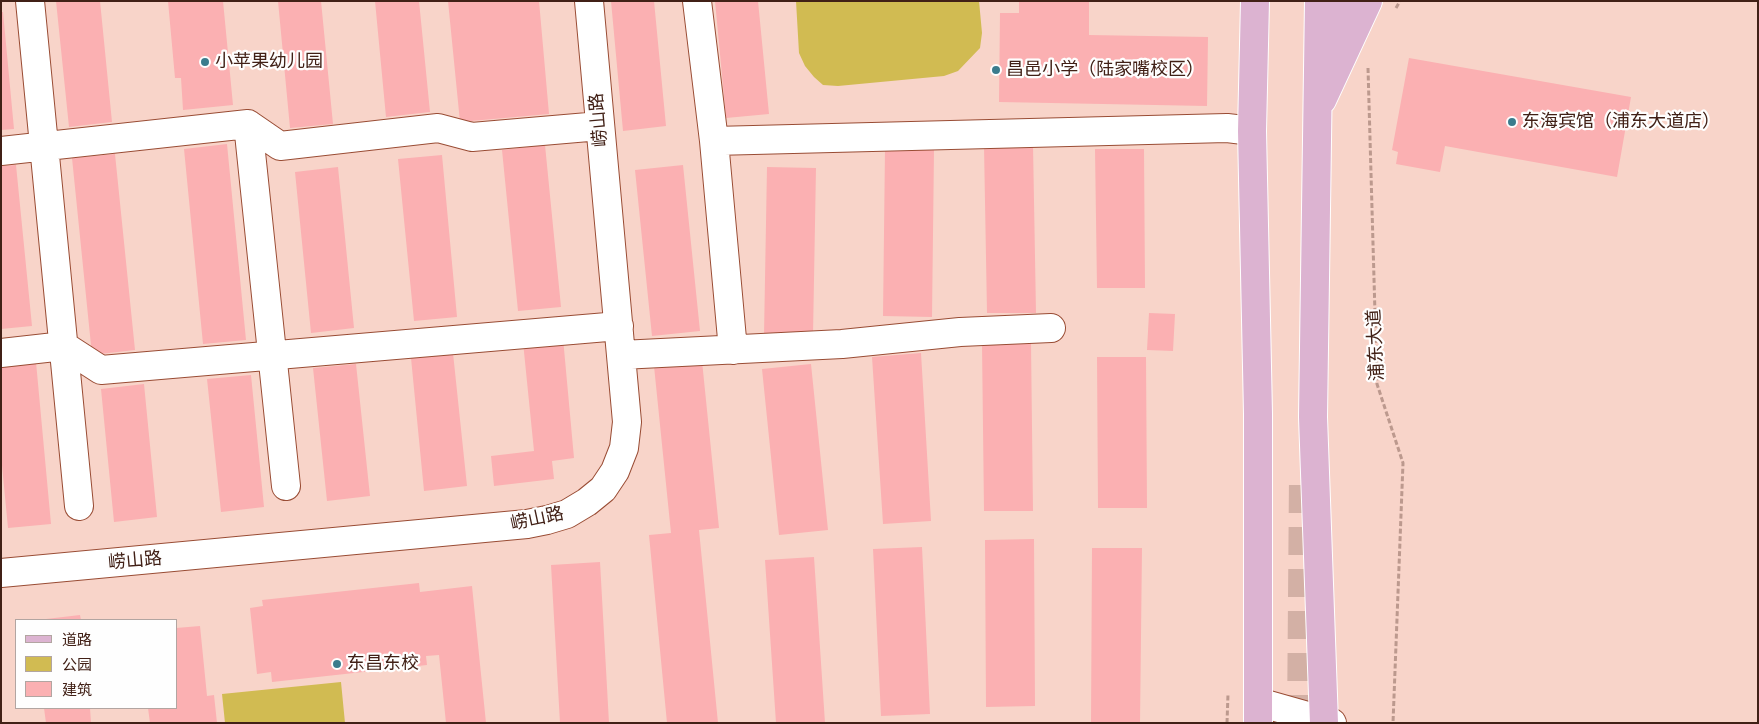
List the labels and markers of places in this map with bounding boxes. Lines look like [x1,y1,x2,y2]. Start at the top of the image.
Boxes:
place label: 小苹果幼儿园 [215,51,323,73]
marker: 小苹果幼儿园 [199,56,211,68]
place label: 昌邑小学（陆家嘴校区） [1006,59,1204,81]
marker: 昌邑小学（陆家嘴校区） [990,64,1002,76]
place label: 东海宾馆（浦东大道店） [1522,111,1720,133]
marker: 东海宾馆（浦东大道店） [1506,116,1518,128]
place label: 东昌东校 [347,653,419,675]
marker: 东昌东校 [331,658,343,670]

